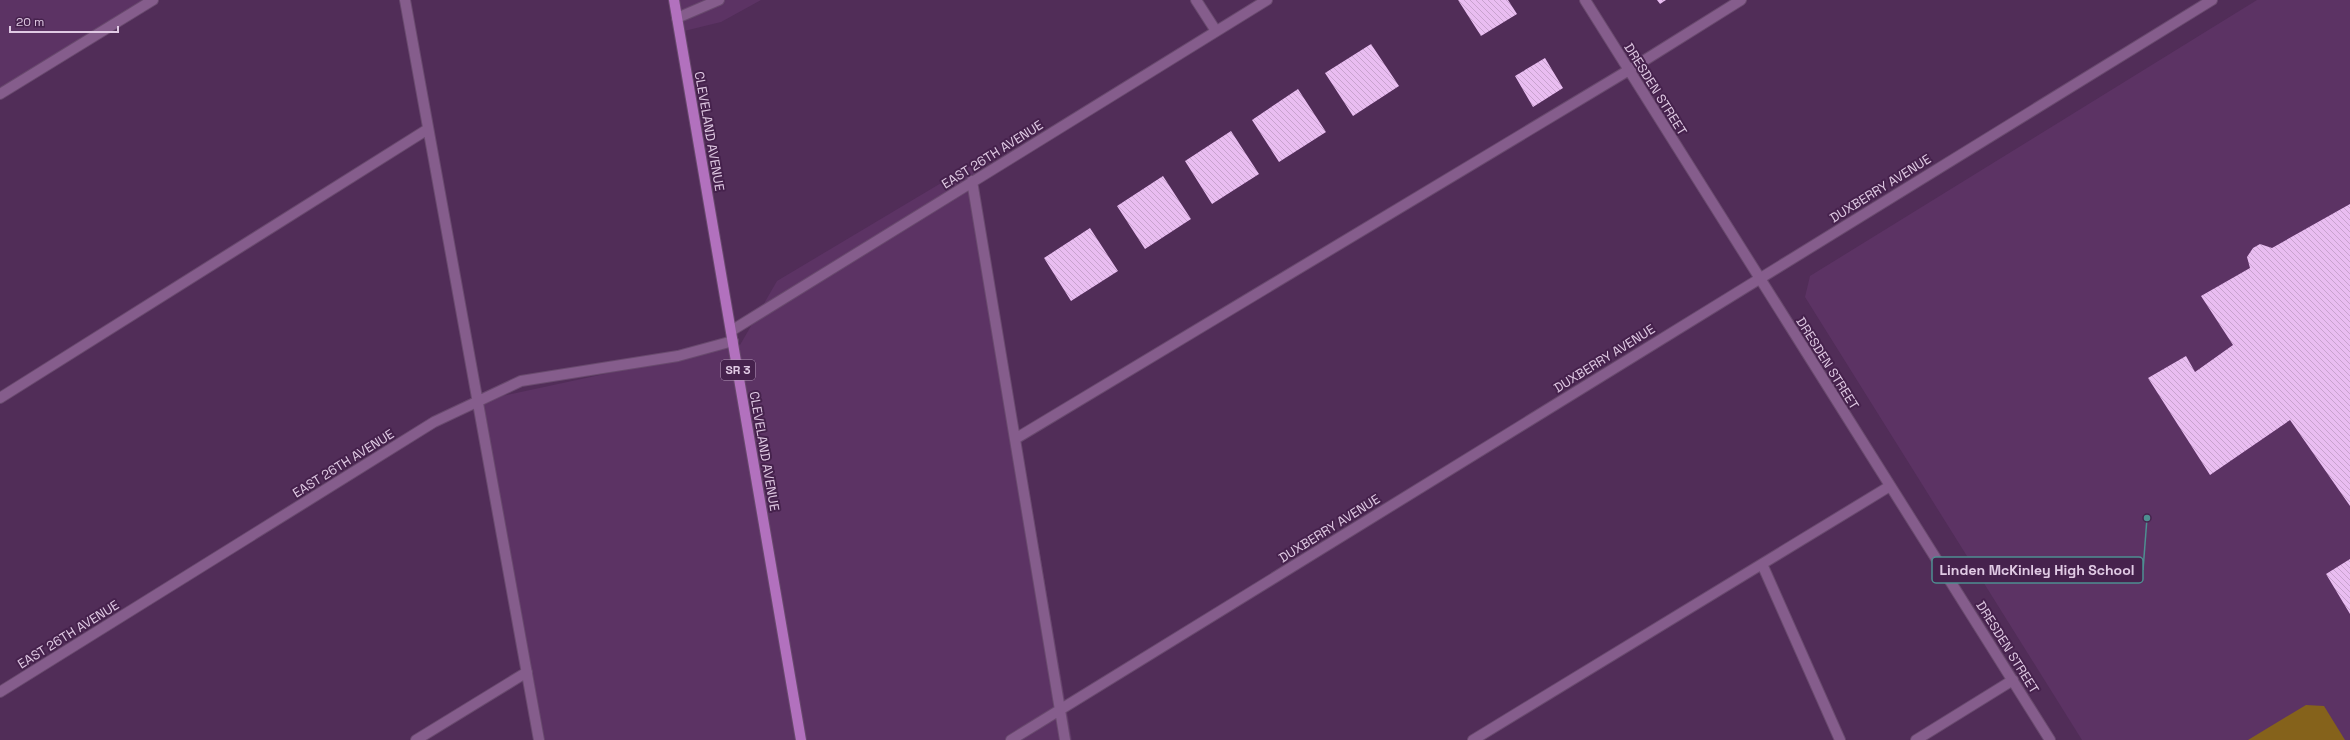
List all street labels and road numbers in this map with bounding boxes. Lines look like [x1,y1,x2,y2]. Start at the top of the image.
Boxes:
street label: DRESDEN STREET [1620,40,1691,139]
street label: CLEVELAND AVENUE [691,70,728,192]
street label: EAST 26TH AVENUE [938,116,1046,192]
street label: DUXBERRY AVENUE [1827,150,1934,226]
street label: DRESDEN STREET [1792,314,1863,413]
street label: DUXBERRY AVENUE [1551,320,1658,396]
road number: SR 3 [721,360,755,380]
street label: CLEVELAND AVENUE [746,390,783,512]
street label: EAST 26TH AVENUE [289,425,397,501]
street label: DUXBERRY AVENUE [1276,490,1383,566]
street label: EAST 26TH AVENUE [14,596,122,672]
street label: DRESDEN STREET [1972,598,2043,697]

